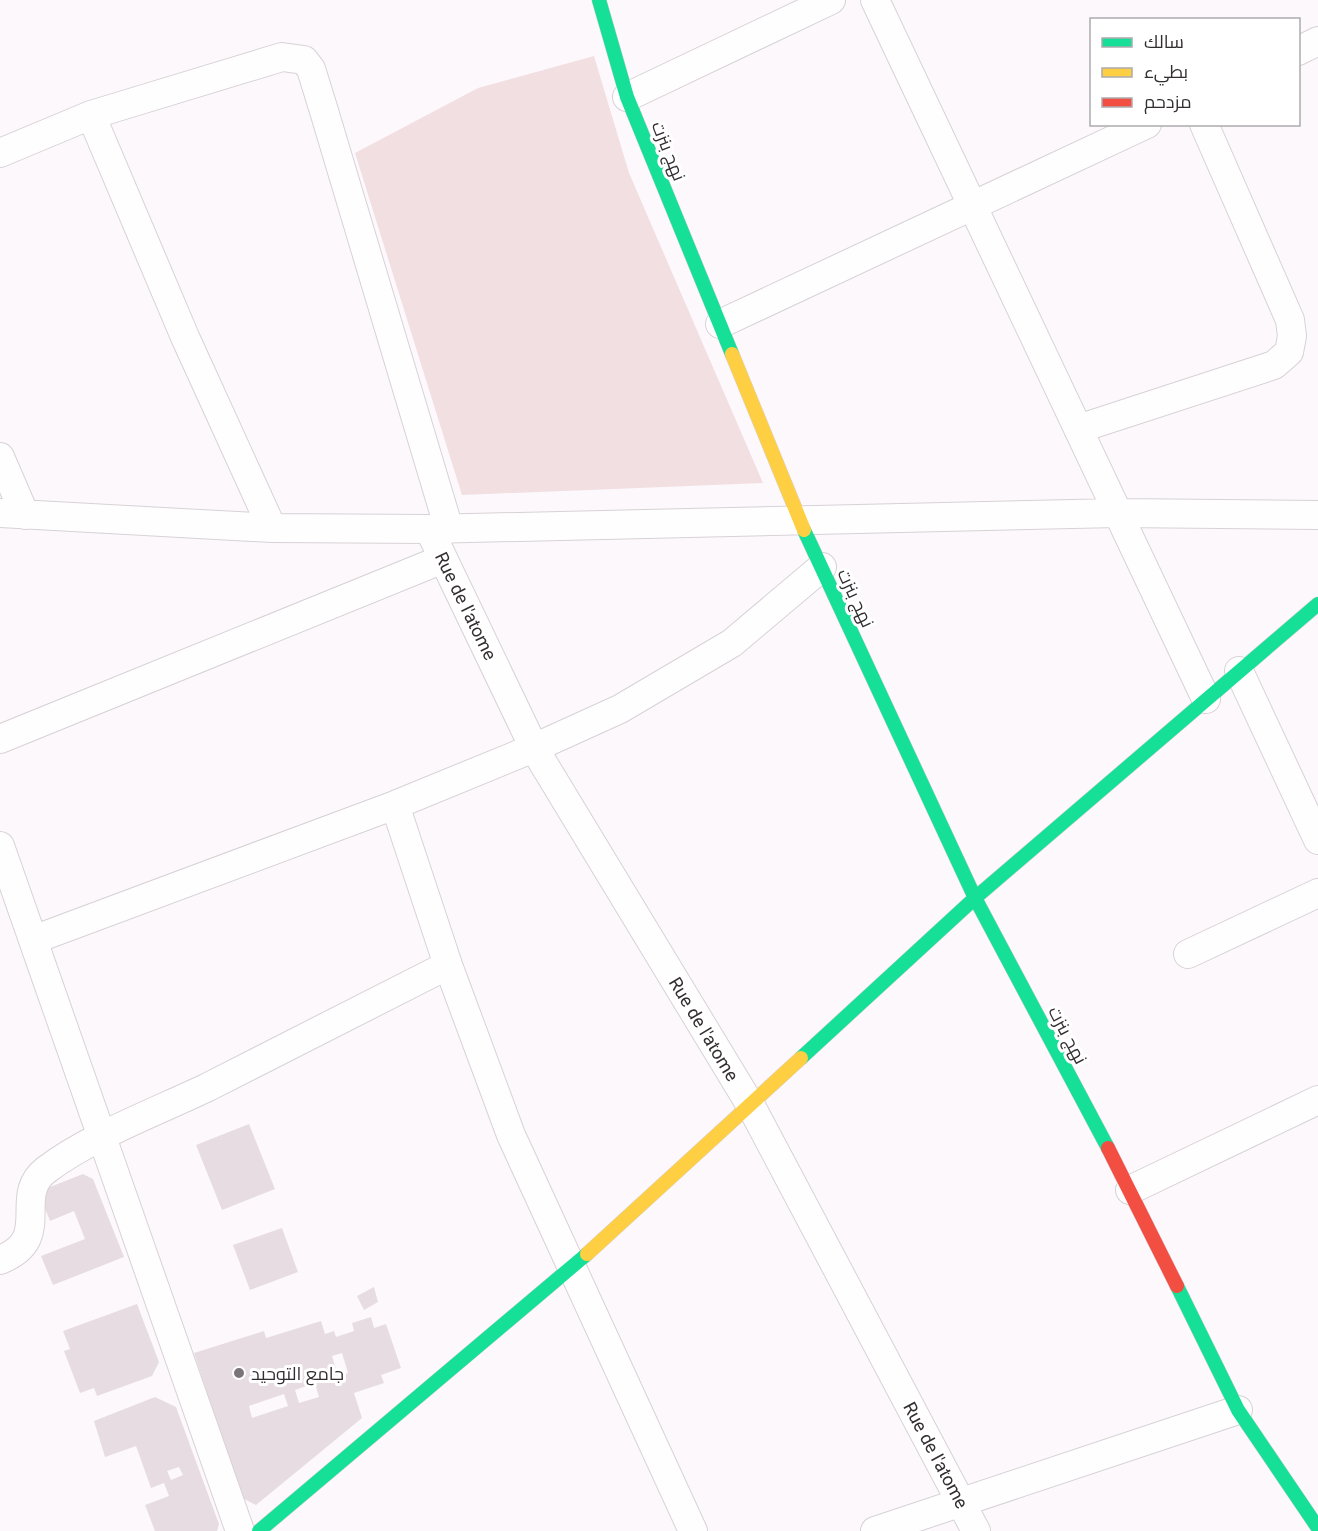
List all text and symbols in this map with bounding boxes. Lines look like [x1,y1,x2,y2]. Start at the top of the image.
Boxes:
legend [1090,18,1300,126]
text: سالك [1144,31,1184,52]
text: بطيء [1144,61,1188,86]
text: مزدحم [1144,91,1192,114]
street label: نهج بنزت [646,118,690,185]
street label: Rue de l'atome [431,549,501,663]
street label: نهج بنزت [832,565,879,631]
street label: Rue de l'atome [665,973,743,1085]
street label: نهج بنزت [1042,1003,1092,1068]
place label: جامع التوحيد [251,1363,344,1386]
marker: جامع التوحيد [232,1366,246,1380]
street label: Rue de l'atome [899,1398,973,1512]

